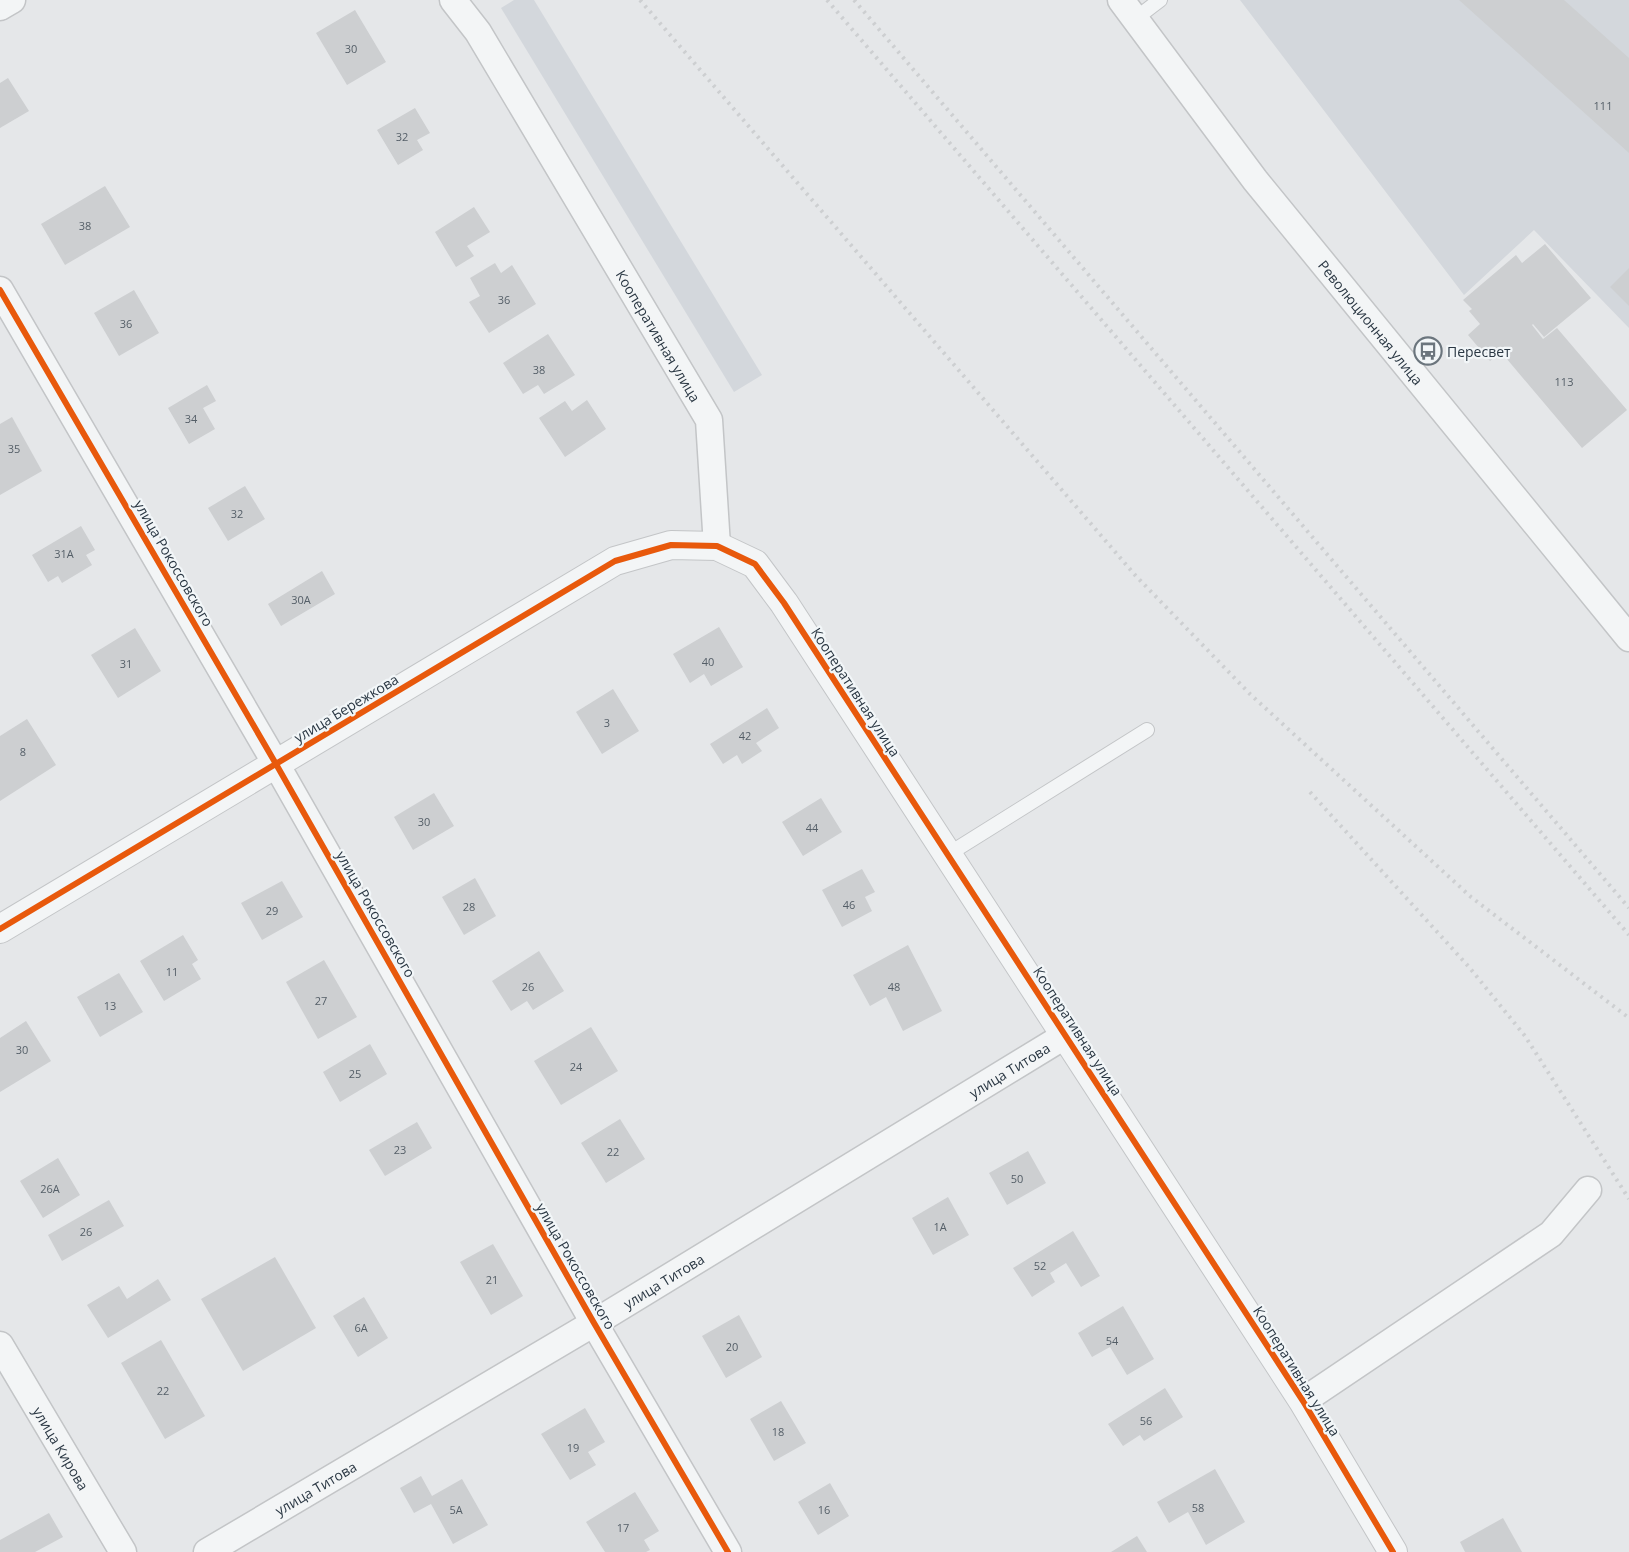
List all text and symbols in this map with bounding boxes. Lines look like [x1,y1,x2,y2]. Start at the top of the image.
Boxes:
house number: 30 [345,41,357,56]
house number: 111 [1594,98,1612,113]
house number: 32 [396,129,408,144]
house number: 38 [79,218,91,233]
street label: Революционная улица [1314,256,1428,389]
street label: Кооперативная улица [612,266,705,405]
house number: 36 [498,292,510,307]
house number: 36 [120,316,132,331]
bus stop icon: Пересвет [1413,336,1443,366]
place label: Пересвет [1447,342,1511,361]
house number: 38 [533,362,545,377]
house number: 113 [1555,374,1573,389]
house number: 34 [185,411,198,426]
house number: 35 [8,441,20,456]
street label: улица Рокоссовского [130,496,218,630]
house number: 32 [231,506,243,521]
house number: 31А [54,546,74,561]
house number: 30А [291,592,311,607]
street label: Кооперативная улица [807,624,905,760]
house number: 40 [702,654,714,669]
house number: 31 [120,656,132,671]
street label: улица Бережкова [290,669,402,747]
house number: 3 [604,715,610,730]
house number: 42 [739,728,751,743]
house number: 8 [20,744,26,759]
house number: 30 [418,814,430,829]
house number: 44 [806,820,819,835]
street label: улица Рокоссовского [332,847,420,981]
house number: 46 [843,897,855,912]
house number: 28 [463,899,475,914]
house number: 29 [266,903,278,918]
street label: Кооперативная улица [1029,963,1127,1099]
house number: 11 [166,964,178,979]
house number: 26 [522,979,534,994]
house number: 48 [888,979,900,994]
house number: 27 [315,993,327,1008]
house number: 13 [104,998,116,1013]
street label: улица Титова [965,1038,1053,1102]
house number: 30 [16,1042,28,1057]
house number: 24 [570,1059,583,1074]
house number: 25 [349,1066,361,1081]
house number: 23 [394,1142,406,1157]
house number: 22 [607,1144,619,1159]
house number: 50 [1011,1171,1023,1186]
house number: 26А [40,1181,60,1196]
street label: улица Рокоссовского [532,1199,620,1333]
house number: 1А [933,1219,947,1234]
house number: 26 [80,1224,92,1239]
street label: улица Титова [619,1249,707,1313]
house number: 52 [1034,1258,1046,1273]
house number: 21 [486,1272,498,1287]
street label: Кооперативная улица [1249,1302,1345,1440]
house number: 6А [354,1320,368,1335]
house number: 54 [1106,1333,1119,1348]
house number: 20 [726,1339,738,1354]
house number: 22 [157,1383,169,1398]
street label: улица Кирова [29,1403,94,1494]
house number: 56 [1140,1413,1152,1428]
house number: 18 [772,1424,784,1439]
house number: 19 [567,1440,579,1455]
street label: улица Титова [271,1456,360,1519]
house number: 58 [1192,1500,1204,1515]
house number: 5А [449,1502,463,1517]
house number: 16 [818,1502,830,1517]
house number: 17 [617,1520,629,1535]

